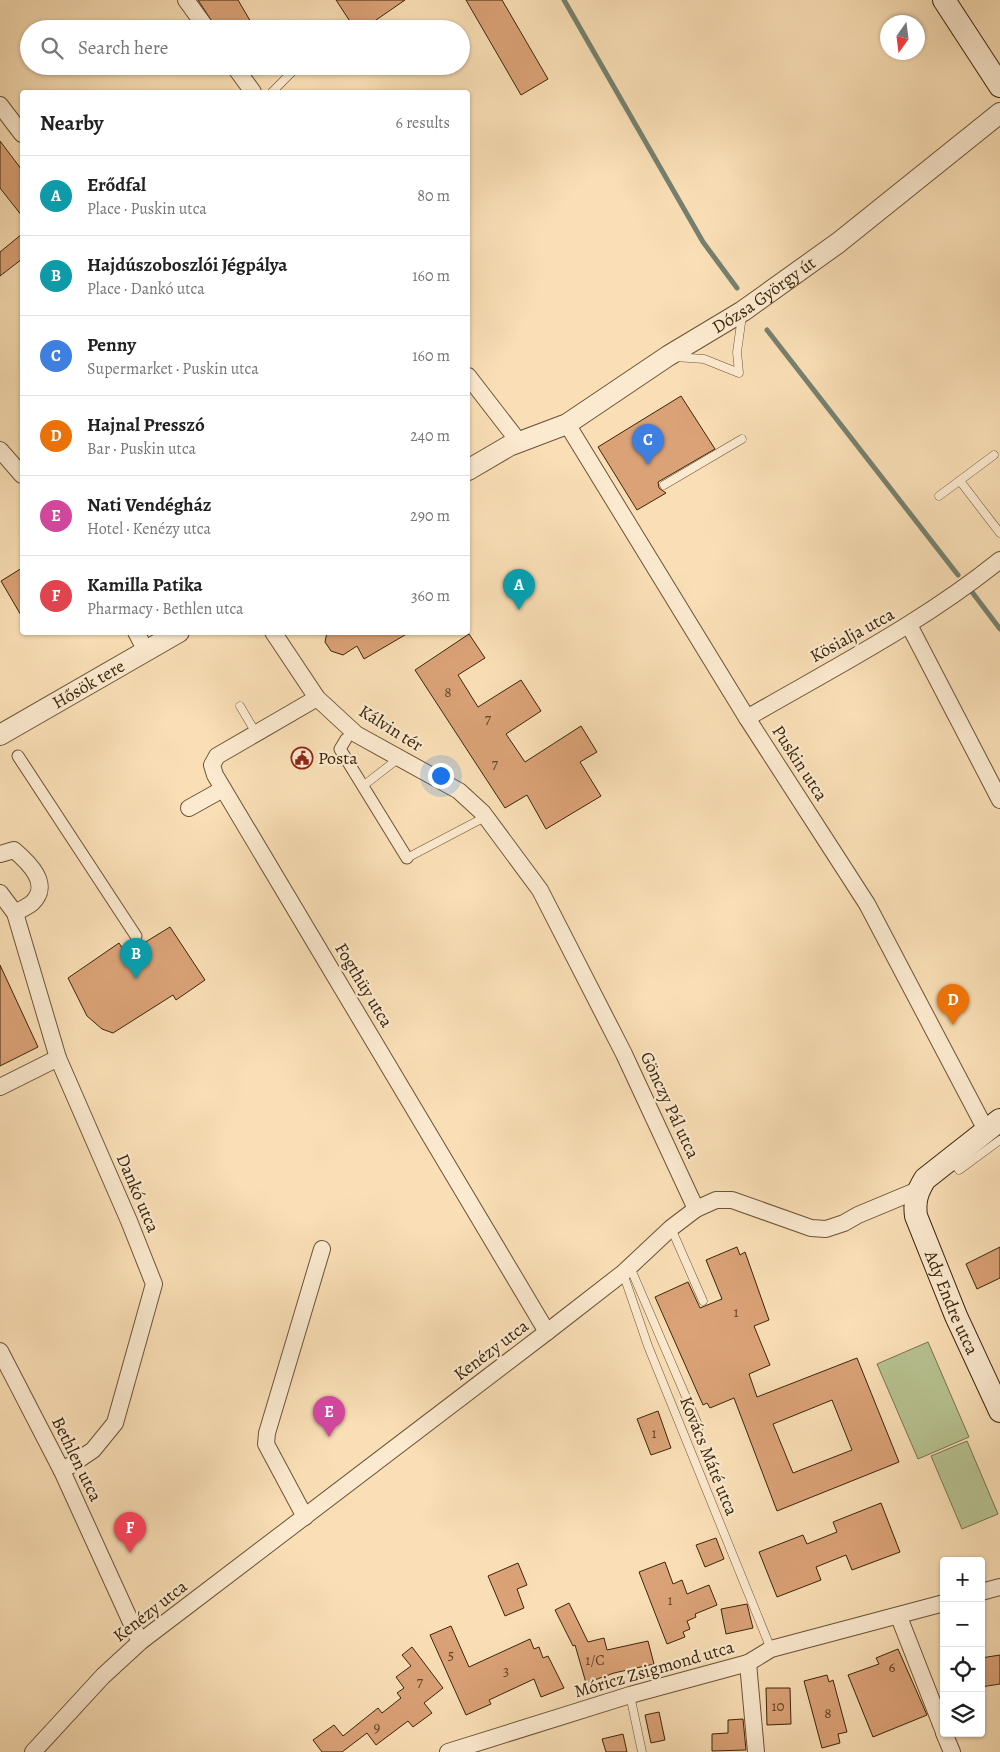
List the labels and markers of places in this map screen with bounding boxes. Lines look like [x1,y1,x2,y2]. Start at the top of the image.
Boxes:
pin: C [632,424,664,465]
pin: A [503,569,535,610]
public building icon: Posta [290,746,314,770]
place label: Posta [318,746,358,770]
pin: B [120,938,152,979]
pin: D [937,984,969,1025]
pin: E [313,1396,345,1437]
pin: F [114,1512,146,1553]

